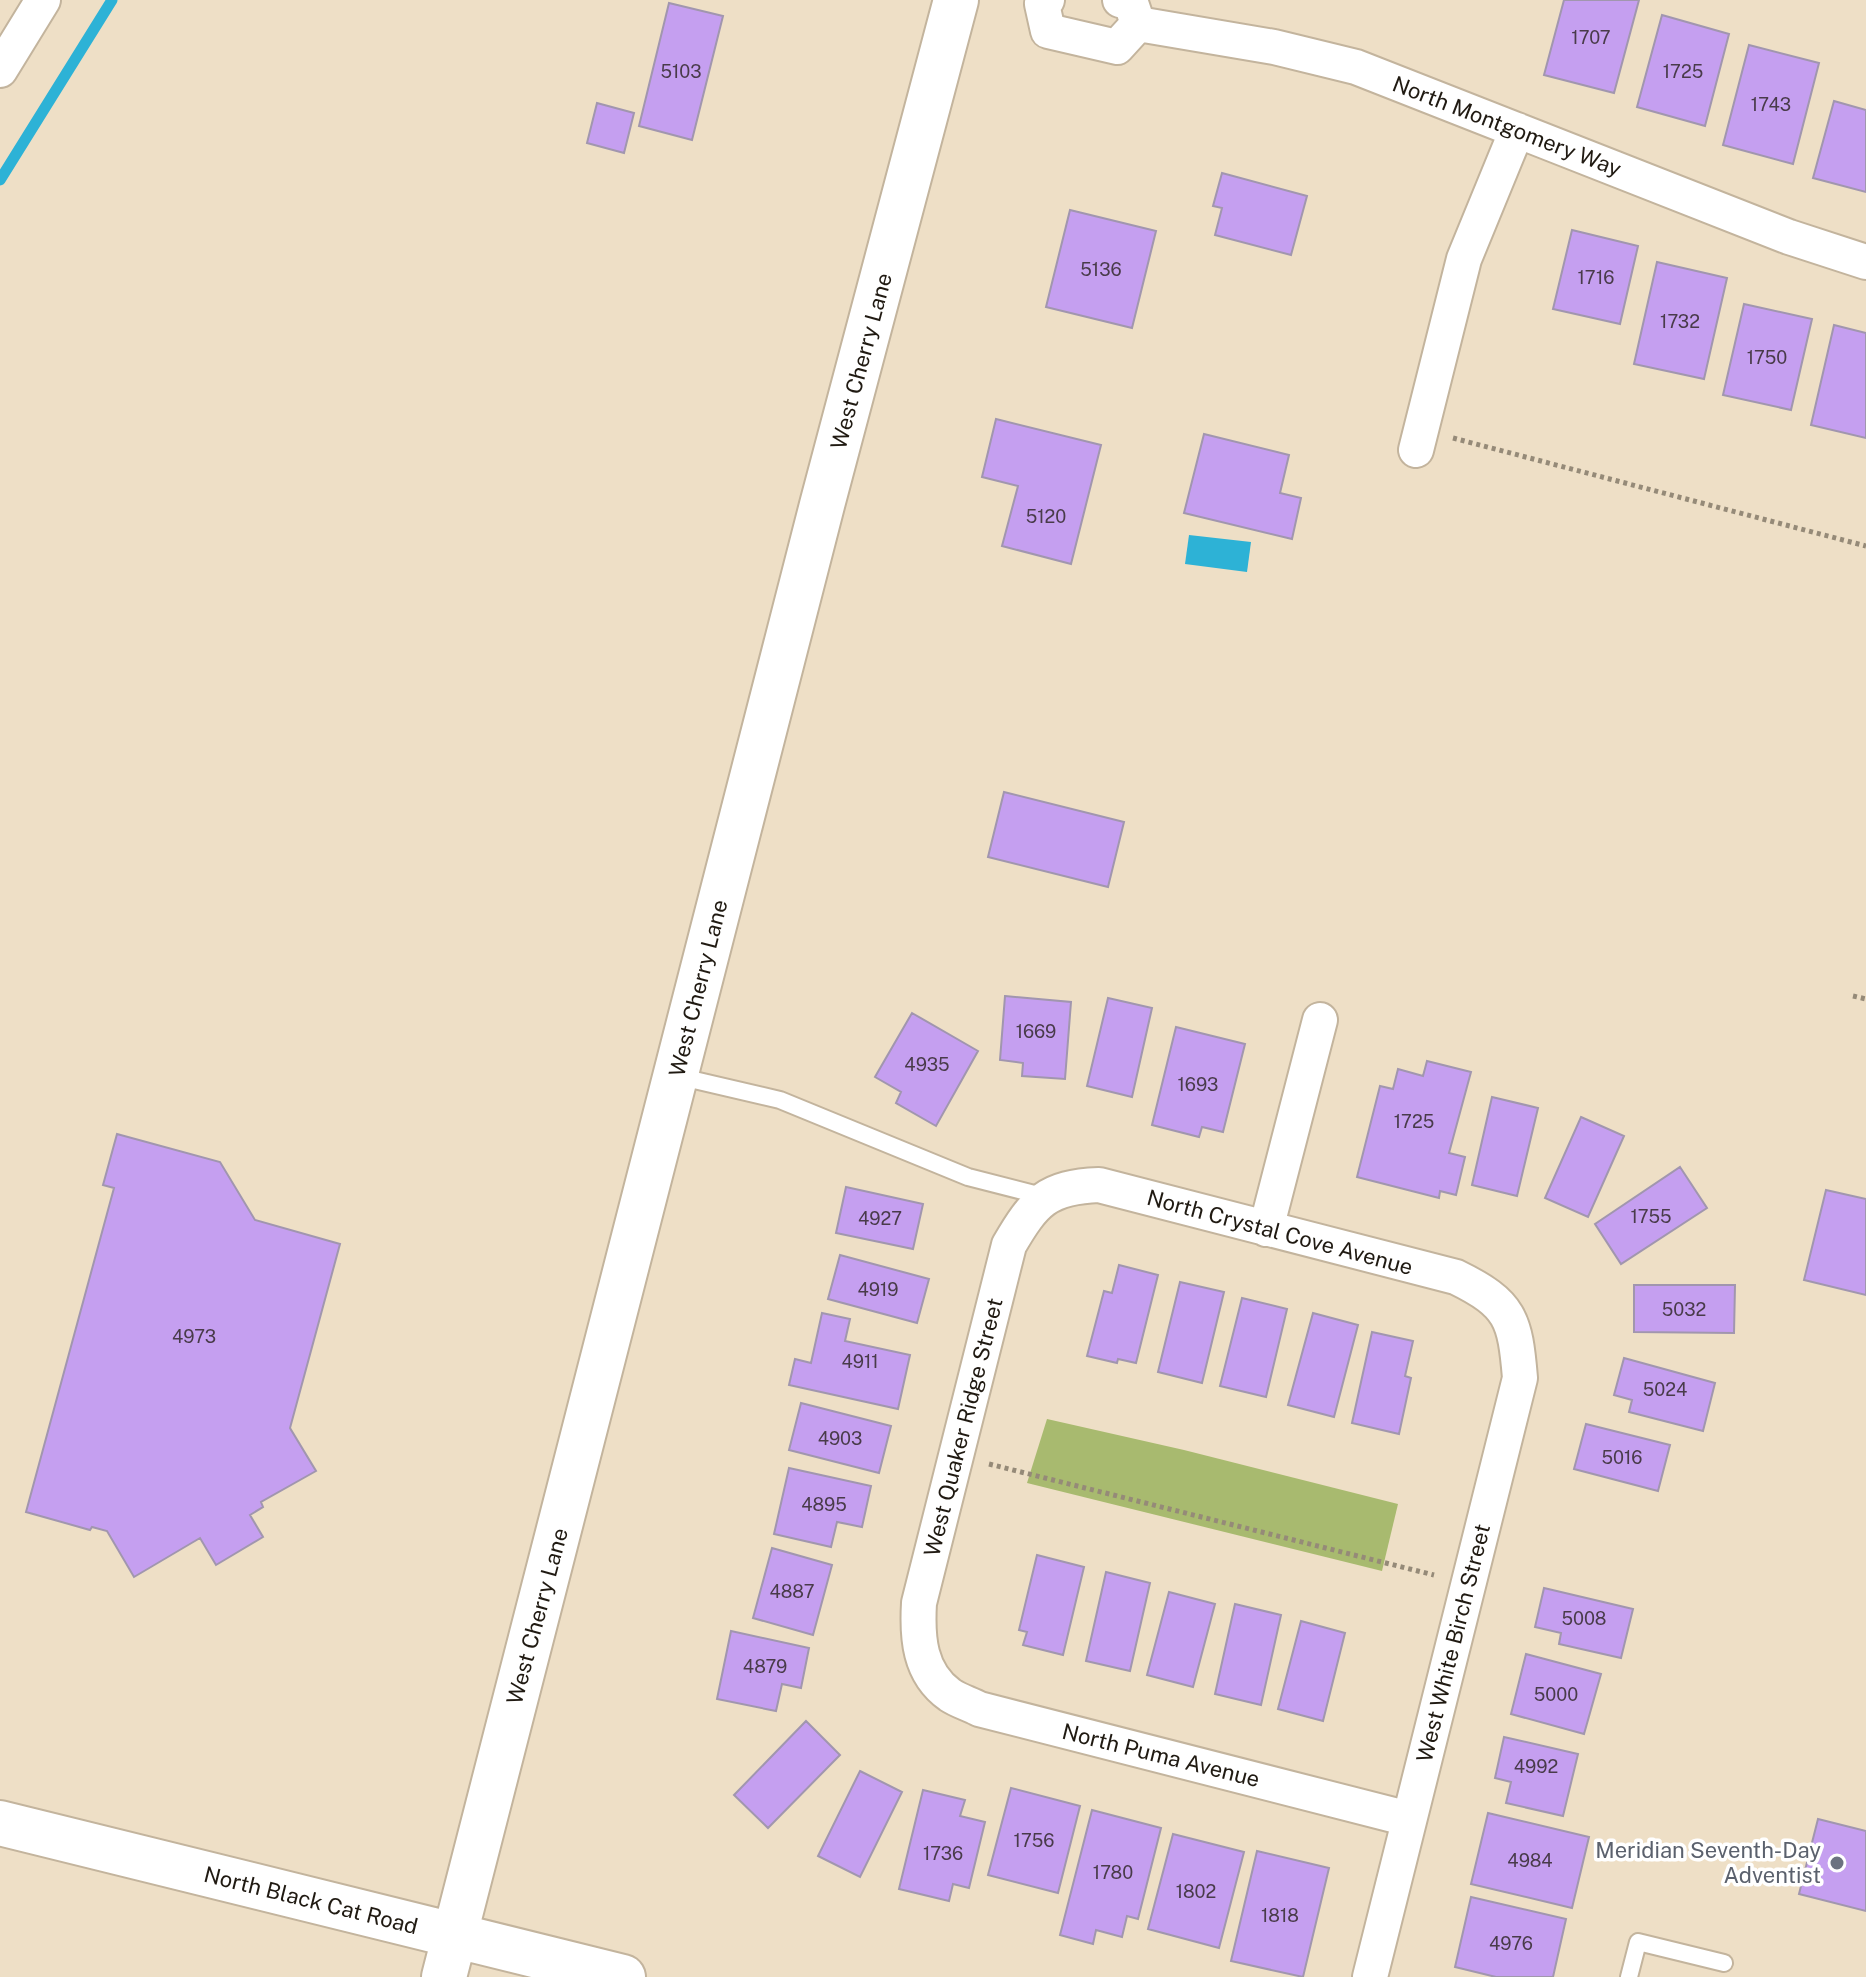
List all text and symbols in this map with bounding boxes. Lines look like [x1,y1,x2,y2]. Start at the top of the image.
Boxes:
house number: 1707 [1571,27,1611,48]
house number: 5103 [660,61,702,82]
house number: 1725 [1663,61,1703,82]
street label: North Montgomery Way [1389,70,1625,182]
house number: 1743 [1751,94,1791,115]
house number: 5136 [1080,259,1122,280]
house number: 1716 [1577,267,1615,288]
street label: West Cherry Lane [825,270,897,452]
house number: 1732 [1660,311,1700,332]
house number: 1750 [1747,347,1787,368]
house number: 5120 [1026,506,1066,527]
street label: West Cherry Lane [663,897,733,1079]
house number: 1669 [1016,1021,1056,1042]
house number: 4935 [904,1054,950,1075]
house number: 1693 [1178,1074,1218,1095]
house number: 1725 [1394,1111,1434,1132]
street label: North Crystal Cove Avenue [1144,1184,1416,1280]
house number: 1755 [1630,1206,1672,1227]
house number: 4927 [858,1208,902,1229]
house number: 4919 [857,1279,899,1300]
street label: West Quaker Ridge Street [918,1295,1008,1559]
house number: 5032 [1662,1299,1706,1320]
house number: 4973 [172,1326,216,1347]
house number: 4911 [841,1351,879,1372]
house number: 5024 [1643,1379,1687,1400]
house number: 4903 [818,1428,862,1449]
house number: 5016 [1601,1447,1643,1468]
house number: 4895 [801,1494,847,1515]
street label: West White Birch Street [1411,1521,1495,1765]
street label: West Cherry Lane [501,1525,573,1707]
house number: 4887 [770,1581,815,1602]
house number: 5008 [1562,1608,1606,1629]
house number: 4879 [743,1656,787,1677]
house number: 5000 [1534,1684,1578,1705]
street label: North Puma Avenue [1060,1718,1262,1792]
house number: 4992 [1514,1756,1558,1777]
house number: 1756 [1014,1830,1054,1851]
place label: Meridian Seventh-Day Adventist [1595,1837,1821,1888]
house number: 1736 [923,1843,963,1864]
house number: 4984 [1507,1850,1553,1871]
marker: Meridian Seventh-Day Adventist [1828,1854,1846,1872]
street label: North Black Cat Road [201,1861,421,1939]
house number: 1780 [1093,1862,1133,1883]
house number: 1802 [1176,1881,1216,1902]
house number: 1818 [1261,1905,1299,1926]
house number: 4976 [1489,1933,1533,1954]

